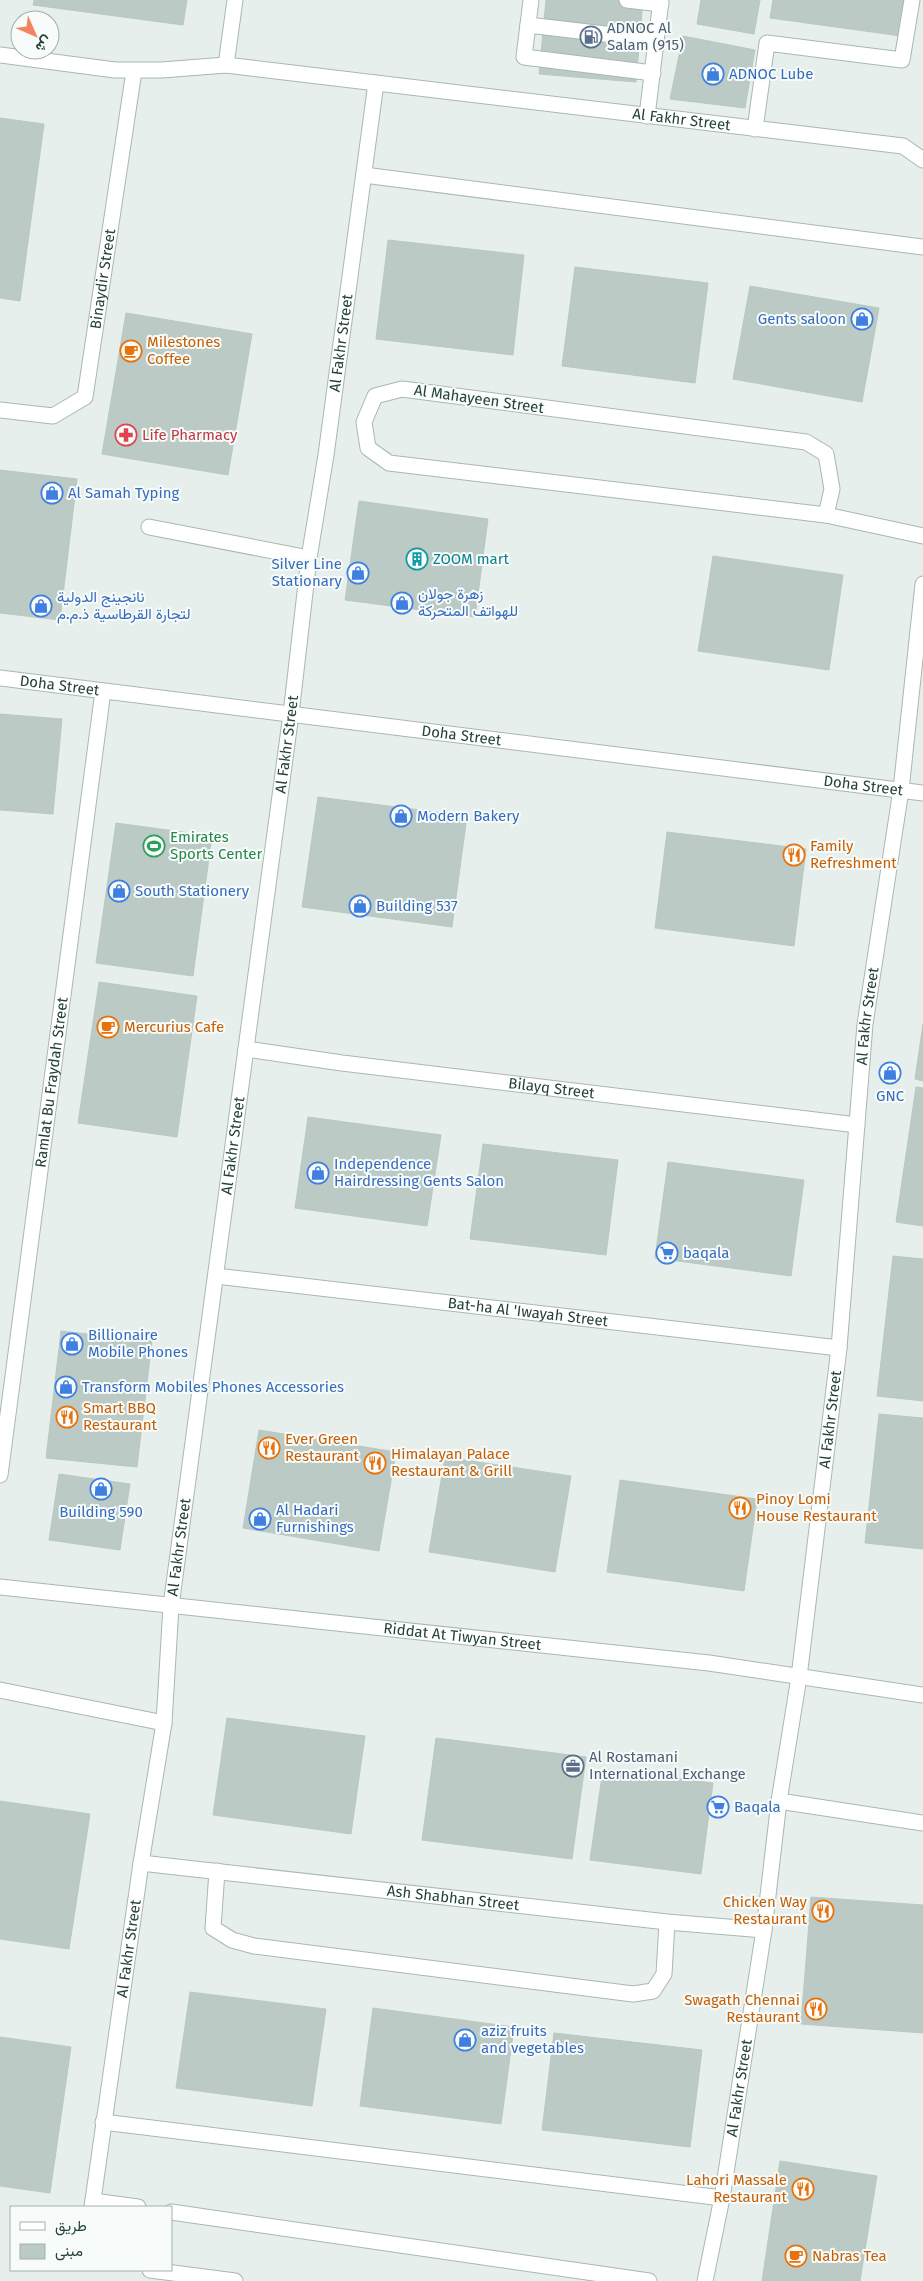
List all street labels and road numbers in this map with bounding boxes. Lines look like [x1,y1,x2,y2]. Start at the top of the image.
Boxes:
street label: Al Fakhr Street [632,105,732,134]
street label: Binaydir Street [86,227,119,330]
street label: Al Fakhr Street [326,292,357,393]
street label: Al Mahayeen Street [413,381,546,417]
street label: Doha Street [19,672,101,699]
street label: Al Fakhr Street [271,694,302,794]
street label: Doha Street [421,722,503,749]
street label: Doha Street [822,772,905,800]
street label: Al Fakhr Street [853,965,883,1066]
street label: Ramlat Bu Fraydah Street [31,995,72,1169]
street label: Bilayq Street [507,1074,596,1102]
street label: Al Fakhr Street [217,1095,248,1196]
street label: Bat-ha Al 'Iwayah Street [447,1294,610,1330]
street label: Al Fakhr Street [815,1369,845,1469]
street label: Al Fakhr Street [163,1496,194,1597]
street label: Riddat At Tiwyan Street [383,1619,543,1654]
street label: Ash Shabhan Street [386,1882,521,1914]
street label: Al Fakhr Street [113,1898,145,1999]
street label: Al Fakhr Street [723,2037,756,2138]

